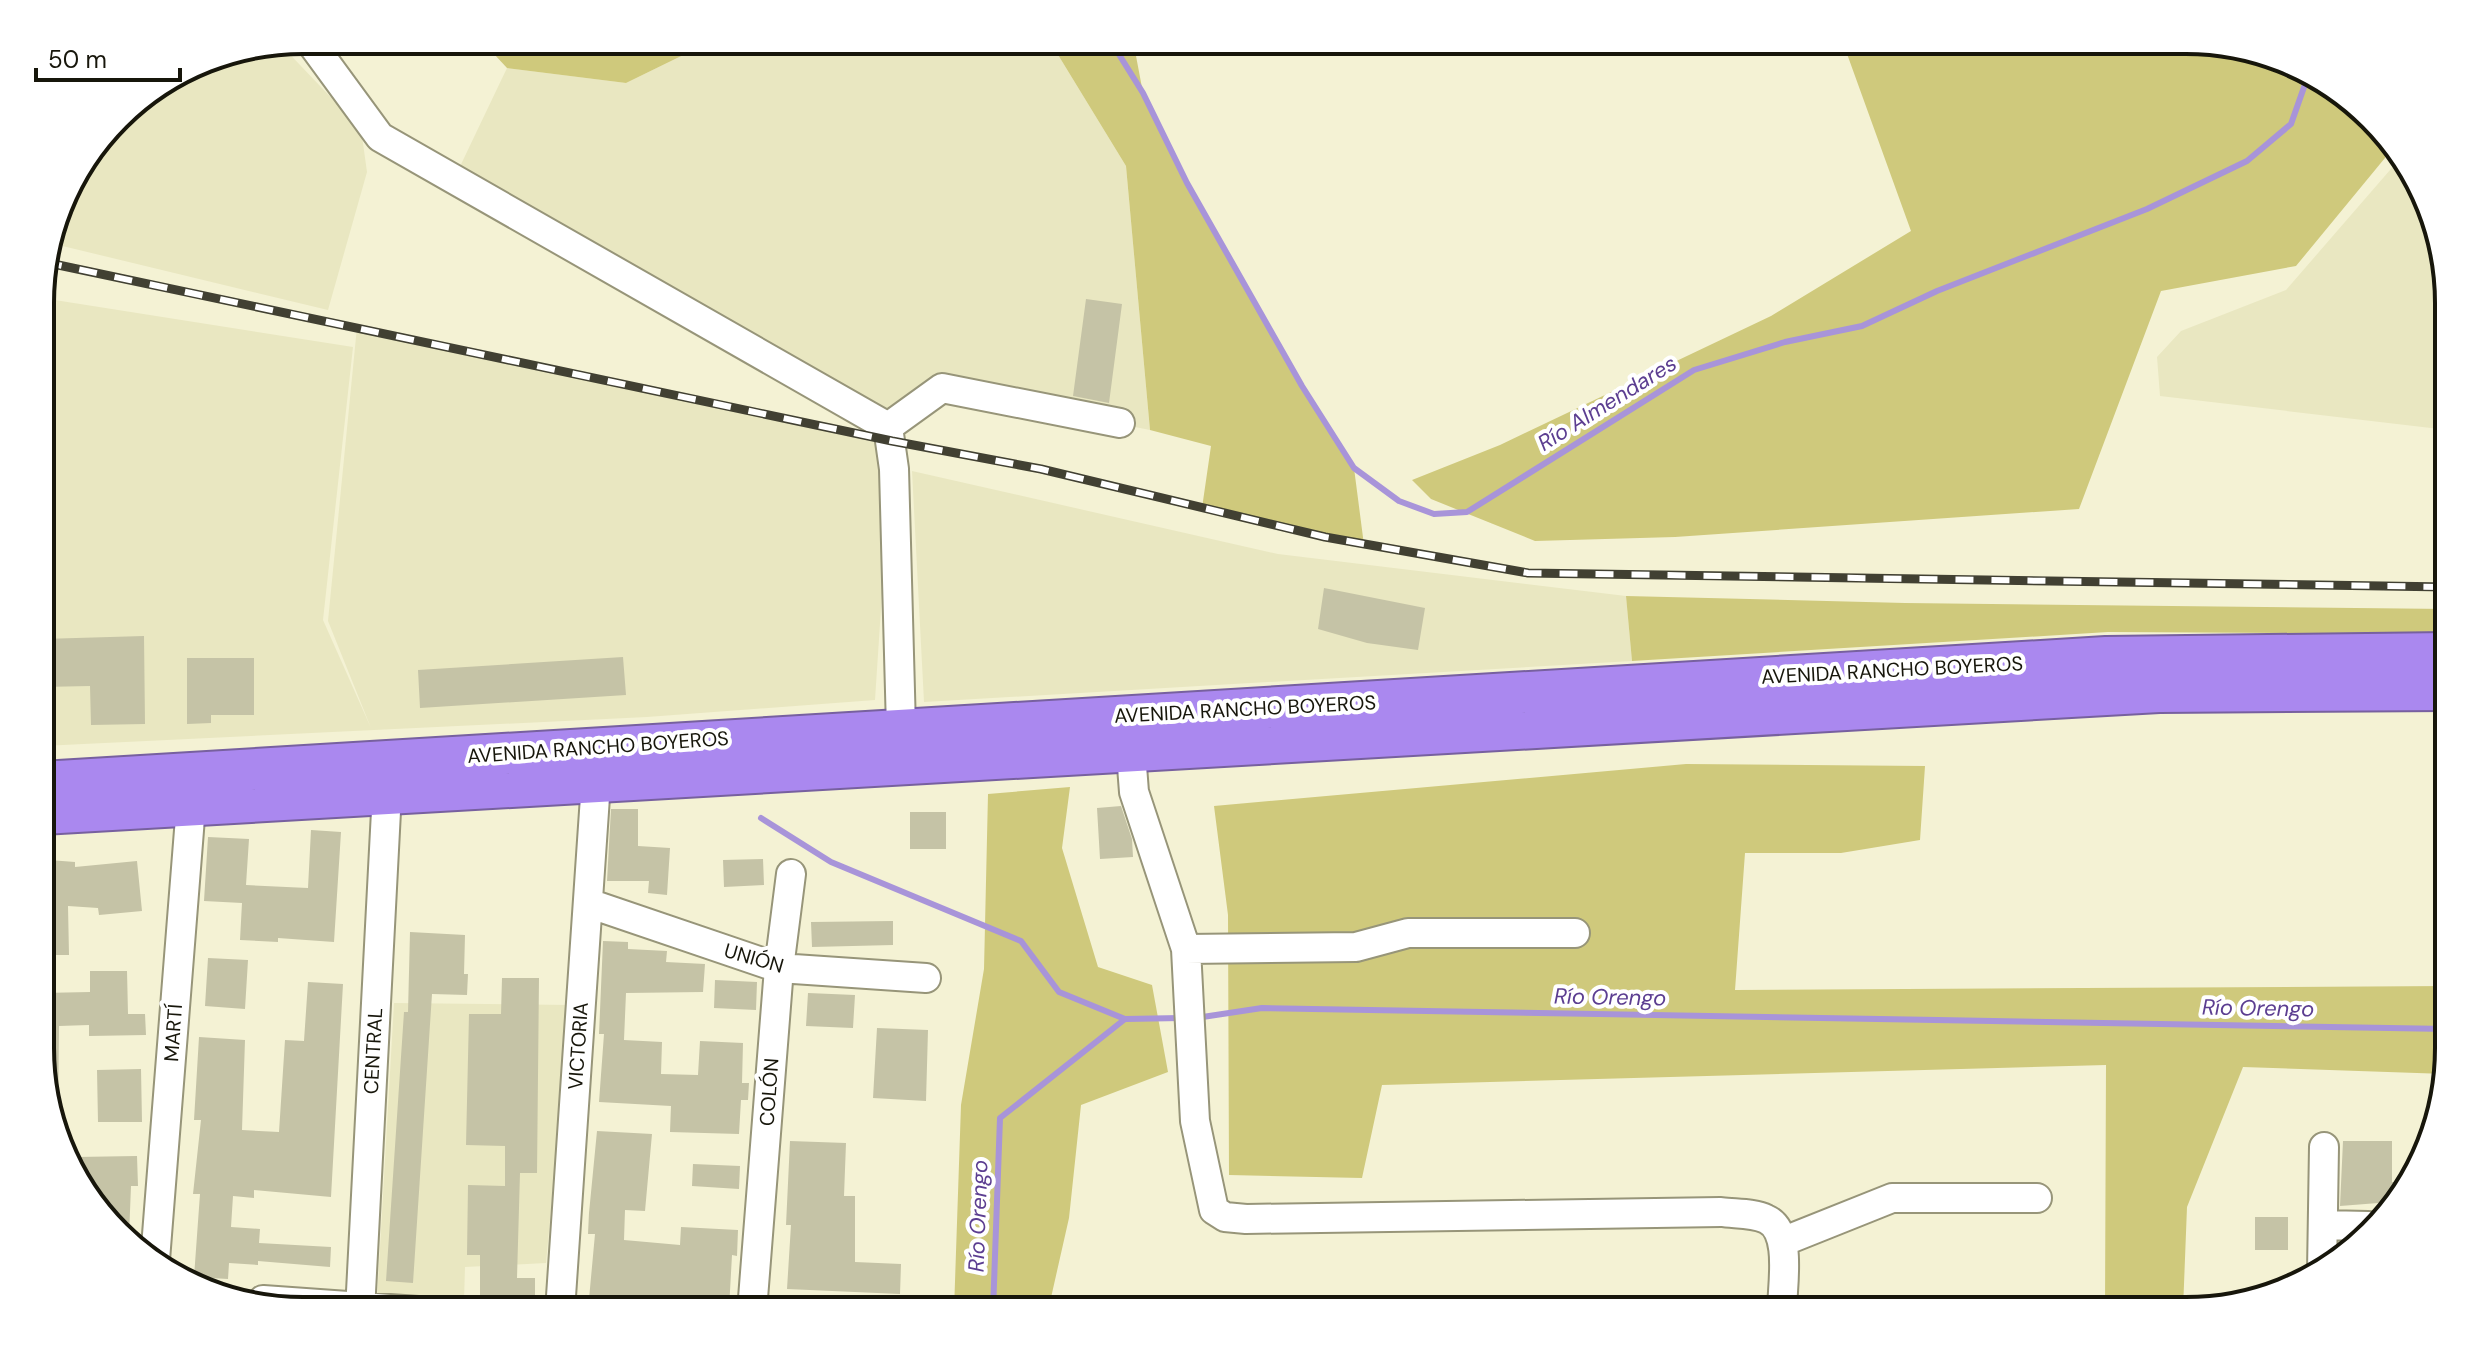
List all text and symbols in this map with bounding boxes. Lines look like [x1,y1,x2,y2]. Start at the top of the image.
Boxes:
scale bar [36,32,180,82]
text: 50 m [48,44,107,75]
water label: Río Almendares [1532,349,1682,457]
street label: AVENIDA RANCHO BOYEROS [1760,650,2024,690]
street label: AVENIDA RANCHO BOYEROS [1113,689,1377,729]
street label: AVENIDA RANCHO BOYEROS [466,725,730,769]
street label: UNIÓN [721,937,787,979]
water label: Río Orengo [1554,982,1666,1012]
water label: Río Orengo [2202,993,2314,1023]
street label: VICTORIA [562,1001,594,1091]
street label: MARTÍ [158,1003,188,1063]
street label: CENTRAL [358,1007,388,1095]
street label: COLÓN [754,1057,784,1127]
water label: Río Orengo [962,1159,994,1273]

